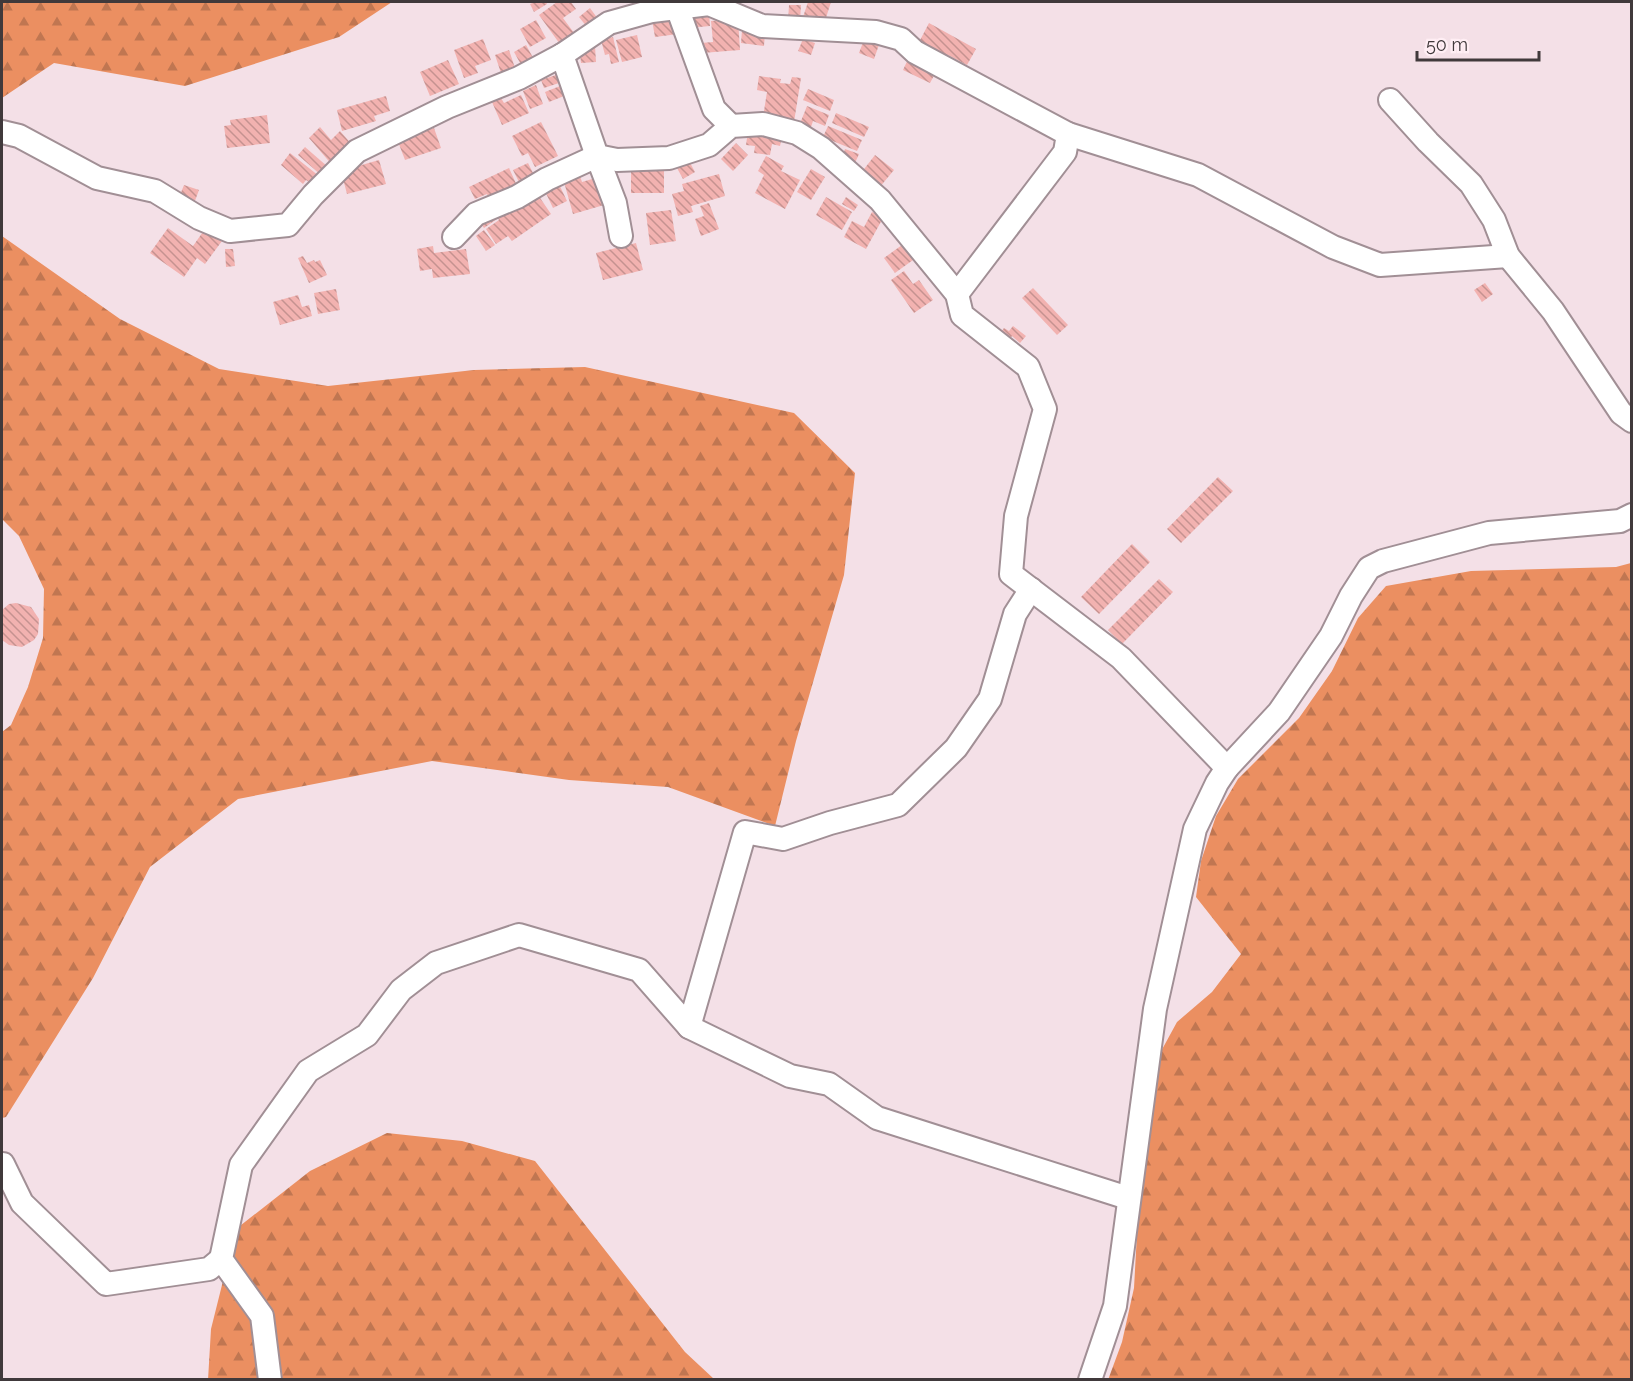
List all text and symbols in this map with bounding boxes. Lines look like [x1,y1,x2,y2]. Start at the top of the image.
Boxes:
scale bar [1417,24,1538,62]
text: 50 m [1426,34,1468,55]

